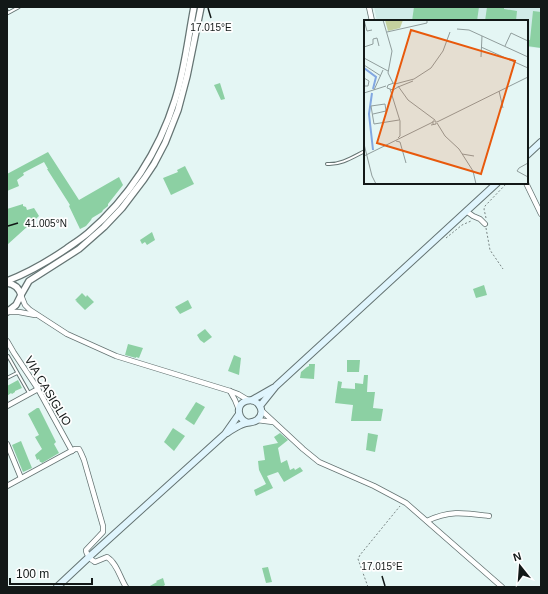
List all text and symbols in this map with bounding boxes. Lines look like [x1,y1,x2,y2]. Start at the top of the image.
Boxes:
inset map [364,20,528,184]
text: 17.015°E [190,22,232,33]
text: 41.005°N [25,218,67,229]
street label: VIA CASIGLIO [22,354,74,428]
north arrow [500,546,540,586]
text: N [512,550,523,563]
scale bar [10,560,92,586]
text: 17.015°E [361,561,403,572]
text: 100 m [16,567,49,581]

